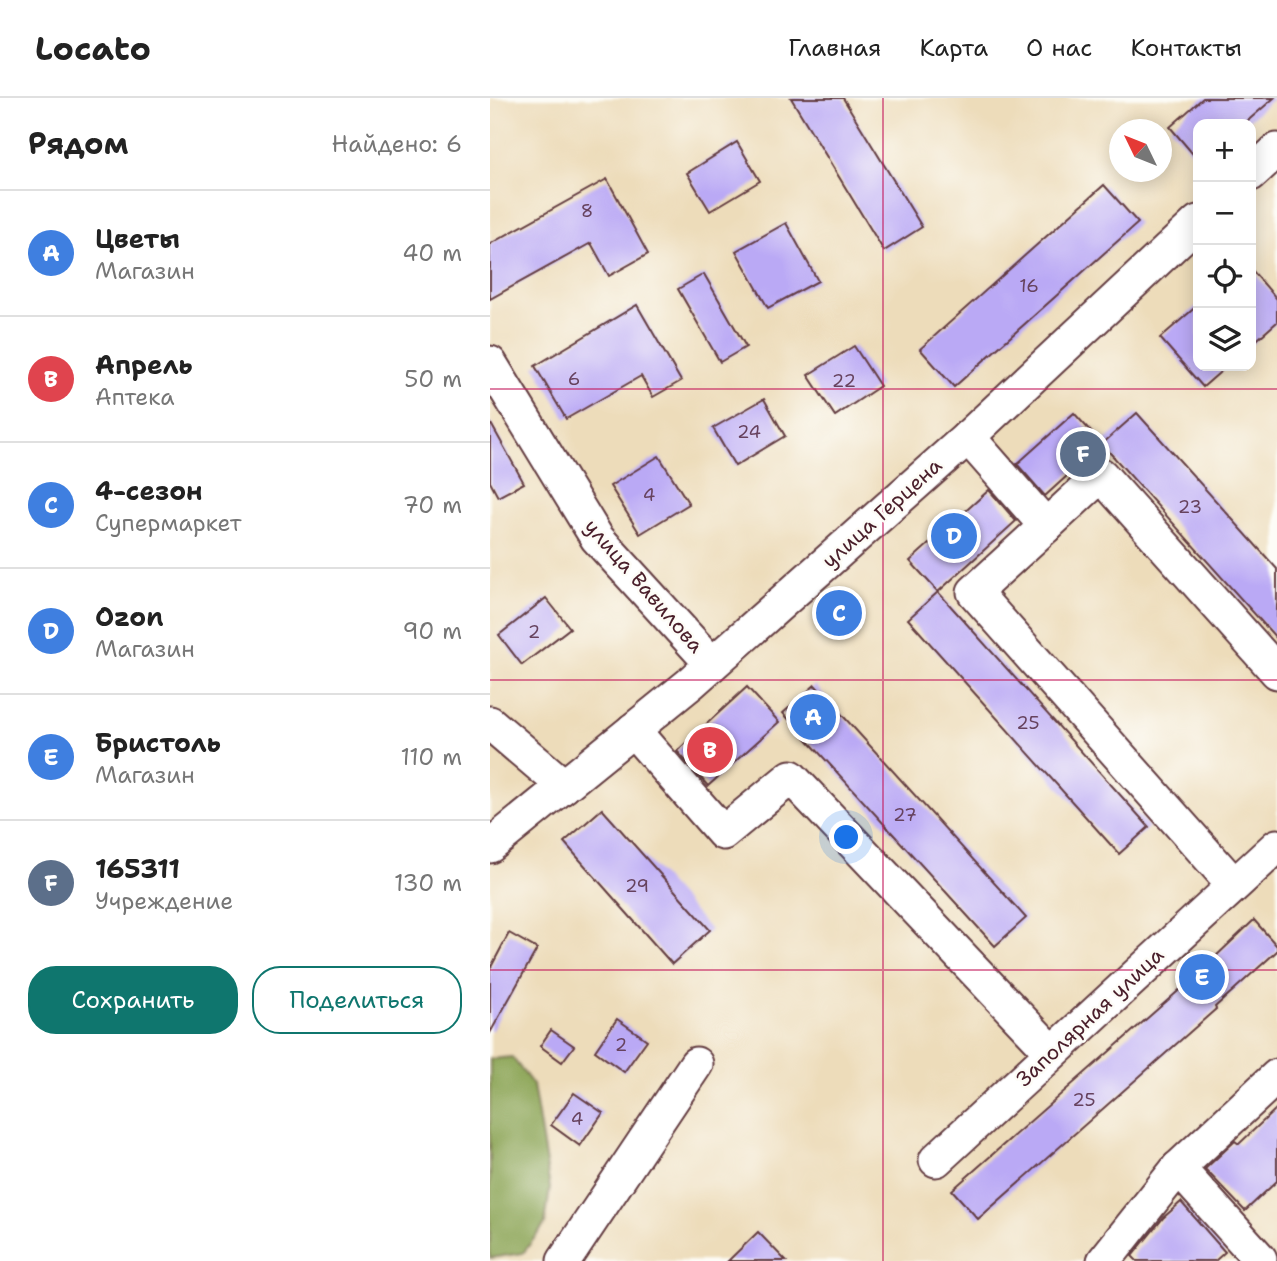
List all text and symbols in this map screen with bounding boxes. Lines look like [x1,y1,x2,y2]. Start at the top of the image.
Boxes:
text: Locato [35,26,151,71]
text: Главная [788,32,881,64]
text: Карта [919,32,988,64]
text: О нас [1026,32,1092,64]
text: Контакты [1130,32,1242,64]
north arrow [1109,119,1172,182]
map controls [1193,119,1256,371]
button: + [1193,119,1256,182]
text: Рядом [28,123,128,164]
text: Найдено: 6 [332,129,462,159]
button: − [1193,182,1256,245]
house number: 8 [581,199,593,223]
text: Цветы [95,221,180,256]
text: A [42,238,60,268]
text: 40 m [402,238,462,268]
button: locate [1193,245,1256,308]
text: Магазин [95,256,195,286]
house number: 16 [1019,274,1039,298]
button: layers [1193,308,1256,371]
text: Апрель [95,347,193,382]
text: B [44,364,58,394]
text: 50 m [404,364,462,394]
house number: 6 [568,367,580,391]
house number: 22 [832,369,856,393]
text: Аптека [95,382,175,412]
house number: 24 [737,420,761,444]
pin: F [1060,428,1106,480]
street label: улица Герцена [816,452,948,574]
text: 4-сезон [95,473,203,508]
house number: 4 [643,483,655,507]
text: C [44,490,58,520]
text: 70 m [403,490,462,520]
house number: 23 [1178,495,1202,519]
text: Супермаркет [95,508,242,538]
pin: D [931,510,977,562]
street label: улица Вавилова [578,513,710,659]
pin: C [816,587,862,639]
text: Ozon [95,599,164,634]
text: D [43,616,59,646]
text: 90 m [402,616,462,646]
house number: 2 [528,620,540,644]
text: Магазин [95,634,195,664]
pin: A [790,691,836,743]
house number: 25 [1016,711,1040,735]
pin: B [687,724,733,776]
text: Бристоль [95,725,221,760]
text: E [43,742,59,772]
text: 110 m [400,742,462,772]
text: Магазин [95,760,195,790]
house number: 27 [893,803,917,827]
your location [829,820,863,854]
text: 165311 [95,851,180,886]
text: F [44,868,58,898]
text: 130 m [394,868,462,898]
house number: 29 [625,874,649,898]
text: Учреждение [95,886,233,916]
street label: Заполярная улица [1010,941,1170,1093]
pin: E [1179,951,1225,1003]
button: Сохранить [28,966,238,1034]
button: Поделиться [252,966,462,1034]
house number: 2 [615,1033,627,1057]
house number: 25 [1072,1088,1096,1112]
house number: 4 [571,1107,583,1131]

